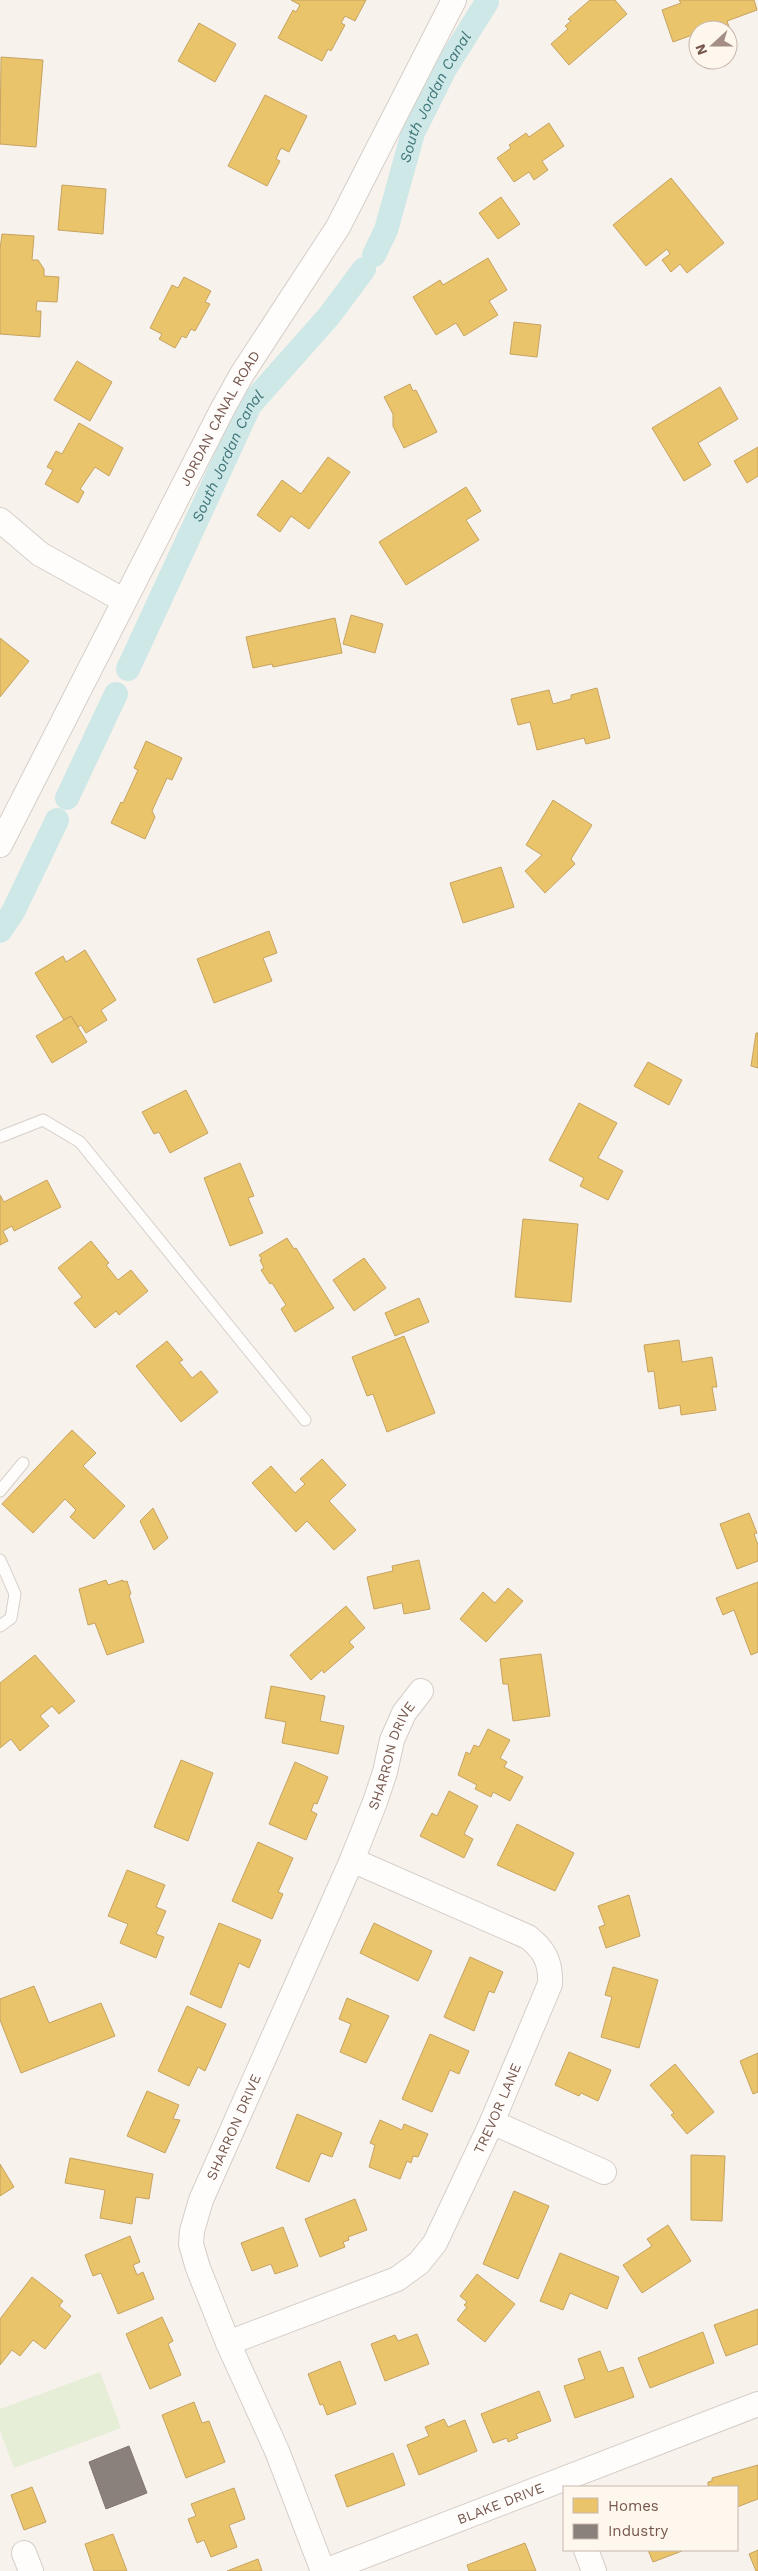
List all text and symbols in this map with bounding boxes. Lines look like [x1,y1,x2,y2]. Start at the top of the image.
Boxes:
north arrow [688,20,738,70]
water label: South Jordan Canal [396,28,475,165]
text: N [692,42,710,57]
street label: JORDAN CANAL ROAD [177,348,263,489]
water label: South Jordan Canal [188,386,268,525]
street label: SHARRON DRIVE [365,1698,418,1812]
street label: TREVOR LANE [470,2061,524,2156]
street label: SHARRON DRIVE [203,2072,264,2183]
street label: BLAKE DRIVE [455,2479,546,2527]
legend [563,2486,738,2551]
text: Homes [608,2497,659,2515]
text: Industry [608,2522,669,2540]

